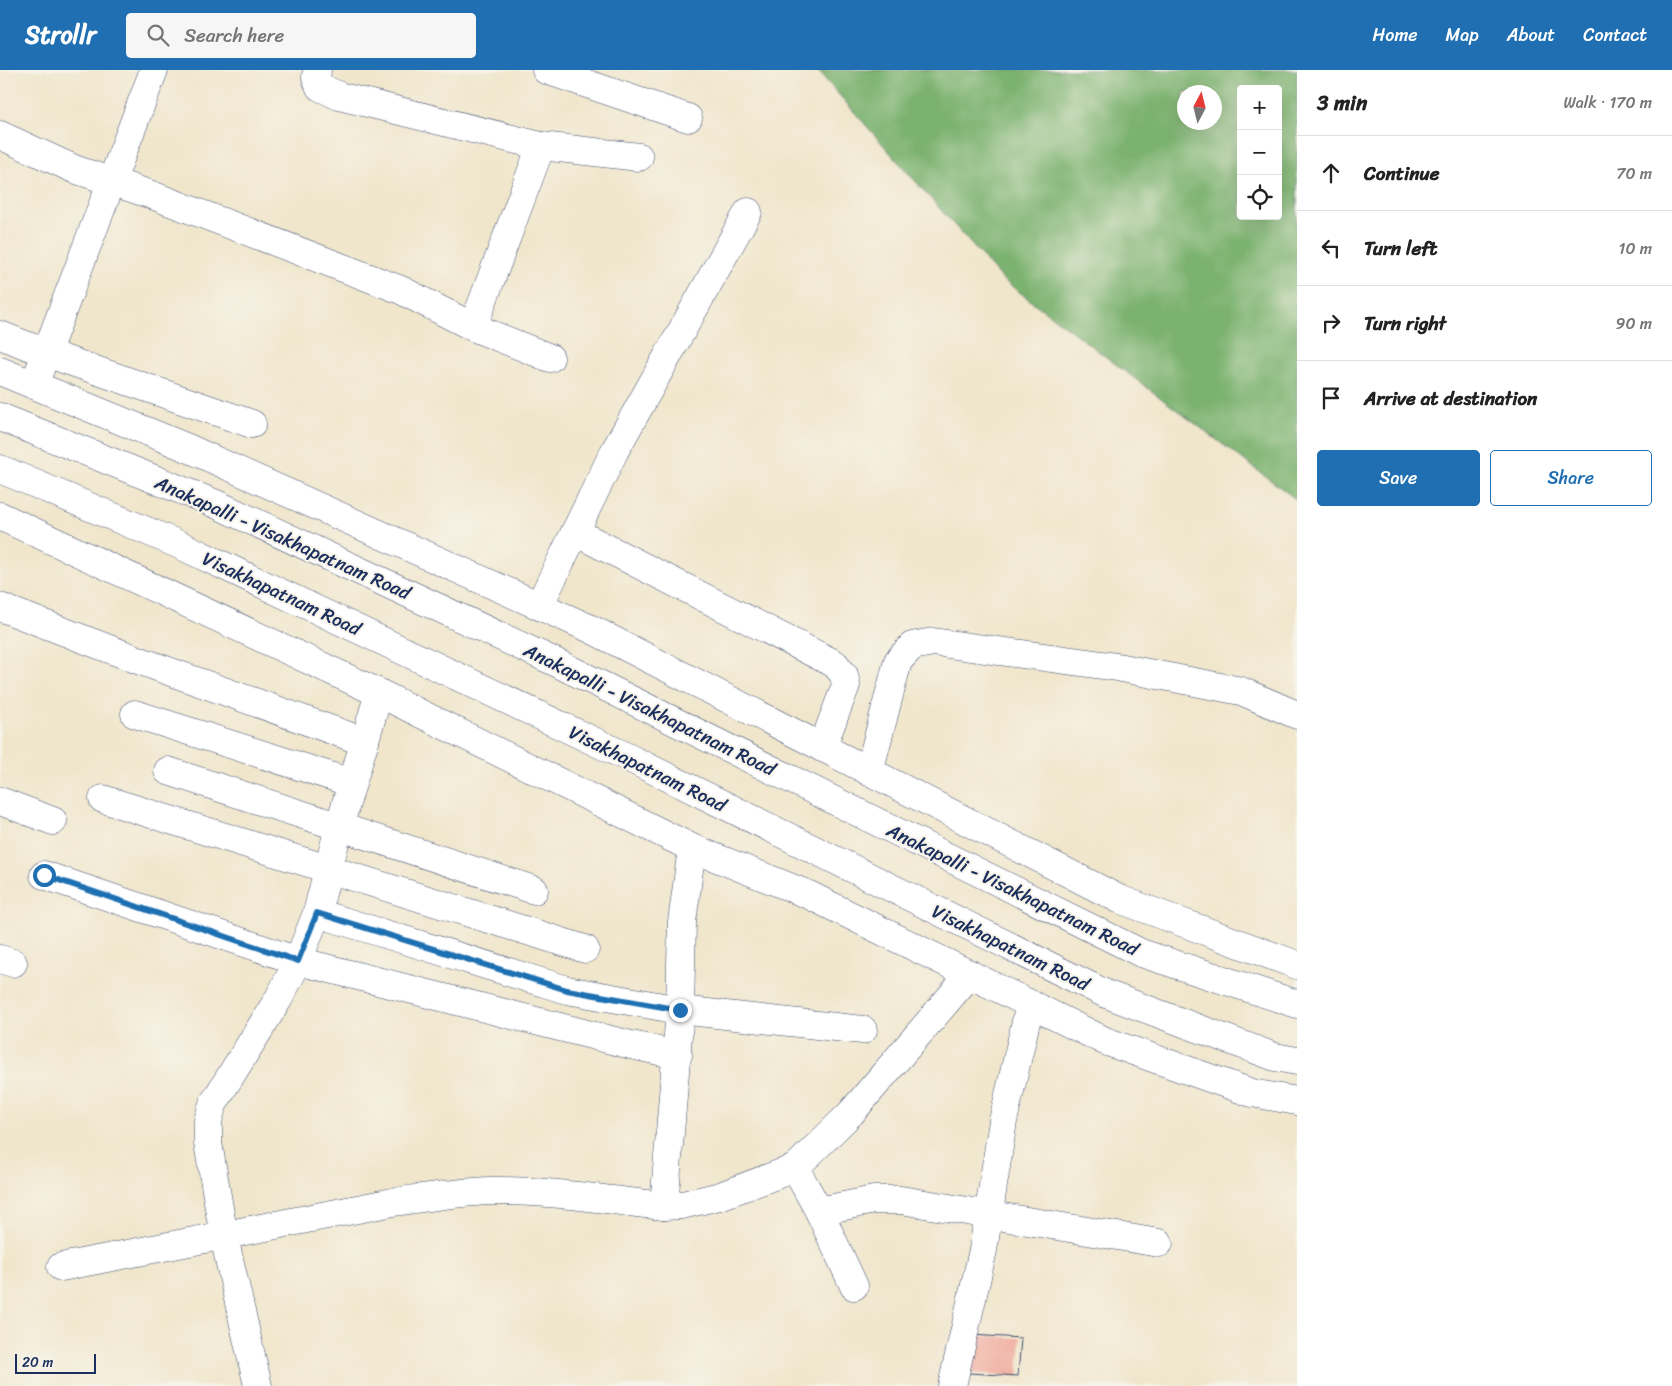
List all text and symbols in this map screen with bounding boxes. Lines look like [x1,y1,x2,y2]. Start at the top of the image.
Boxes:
search box [126,13,476,58]
text: Strollr [25,14,96,56]
text: Search here [184,19,284,52]
text: Home [1373,19,1418,51]
text: Map [1446,19,1479,51]
text: About [1507,19,1555,51]
text: Contact [1583,19,1647,51]
icon: search [144,21,172,49]
text: 3 min [1317,84,1367,122]
north arrow [1177,85,1222,130]
map controls [1237,85,1282,220]
button: + [1237,85,1282,130]
text: Walk · 170 m [1563,88,1652,117]
button: − [1237,130,1282,175]
text: Continue [1364,157,1440,190]
icon: ahead [1317,159,1345,187]
text: 70 m [1616,159,1652,188]
button: locate [1237,175,1282,220]
text: Turn left [1364,232,1437,265]
icon: left [1317,234,1345,262]
text: 10 m [1619,234,1652,263]
text: Turn right [1364,307,1446,340]
icon: right [1317,309,1345,337]
text: 90 m [1616,309,1652,338]
text: Arrive at destination [1364,382,1537,415]
icon: arrive [1317,384,1345,412]
button: Save [1317,450,1480,506]
button: Share [1490,450,1652,506]
street label: Anakapalli - Visakhapatnam Road [151,470,415,604]
street label: Visakhapatnam Road [199,546,365,640]
street label: Anakapalli - Visakhapatnam Road [520,638,780,780]
street label: Visakhapatnam Road [566,720,730,816]
street label: Anakapalli - Visakhapatnam Road [883,818,1143,960]
route start [33,864,56,887]
street label: Visakhapatnam Road [929,899,1093,995]
route end [669,999,692,1022]
text: 20 m [22,1350,53,1375]
scale bar [15,1351,96,1374]

